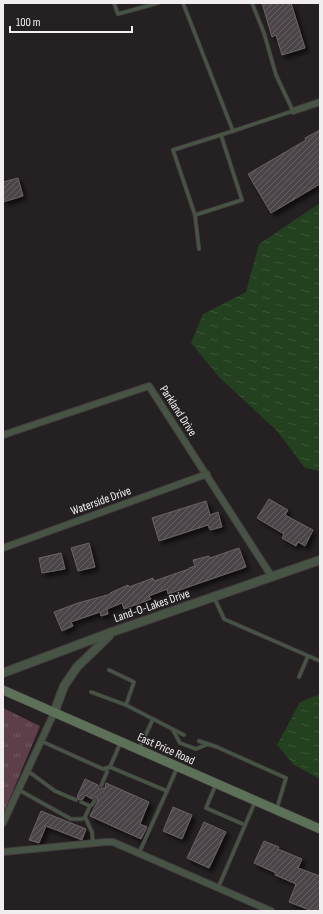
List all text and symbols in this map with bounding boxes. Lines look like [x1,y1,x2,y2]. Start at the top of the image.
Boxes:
scale bar [10,8,132,34]
text: 100 m [16,15,41,30]
street label: Parkland Drive [156,383,200,439]
street label: Waterside Drive [69,483,133,519]
street label: Land-O-Lakes Drive [112,586,192,626]
street label: East Price Road [135,730,197,768]

